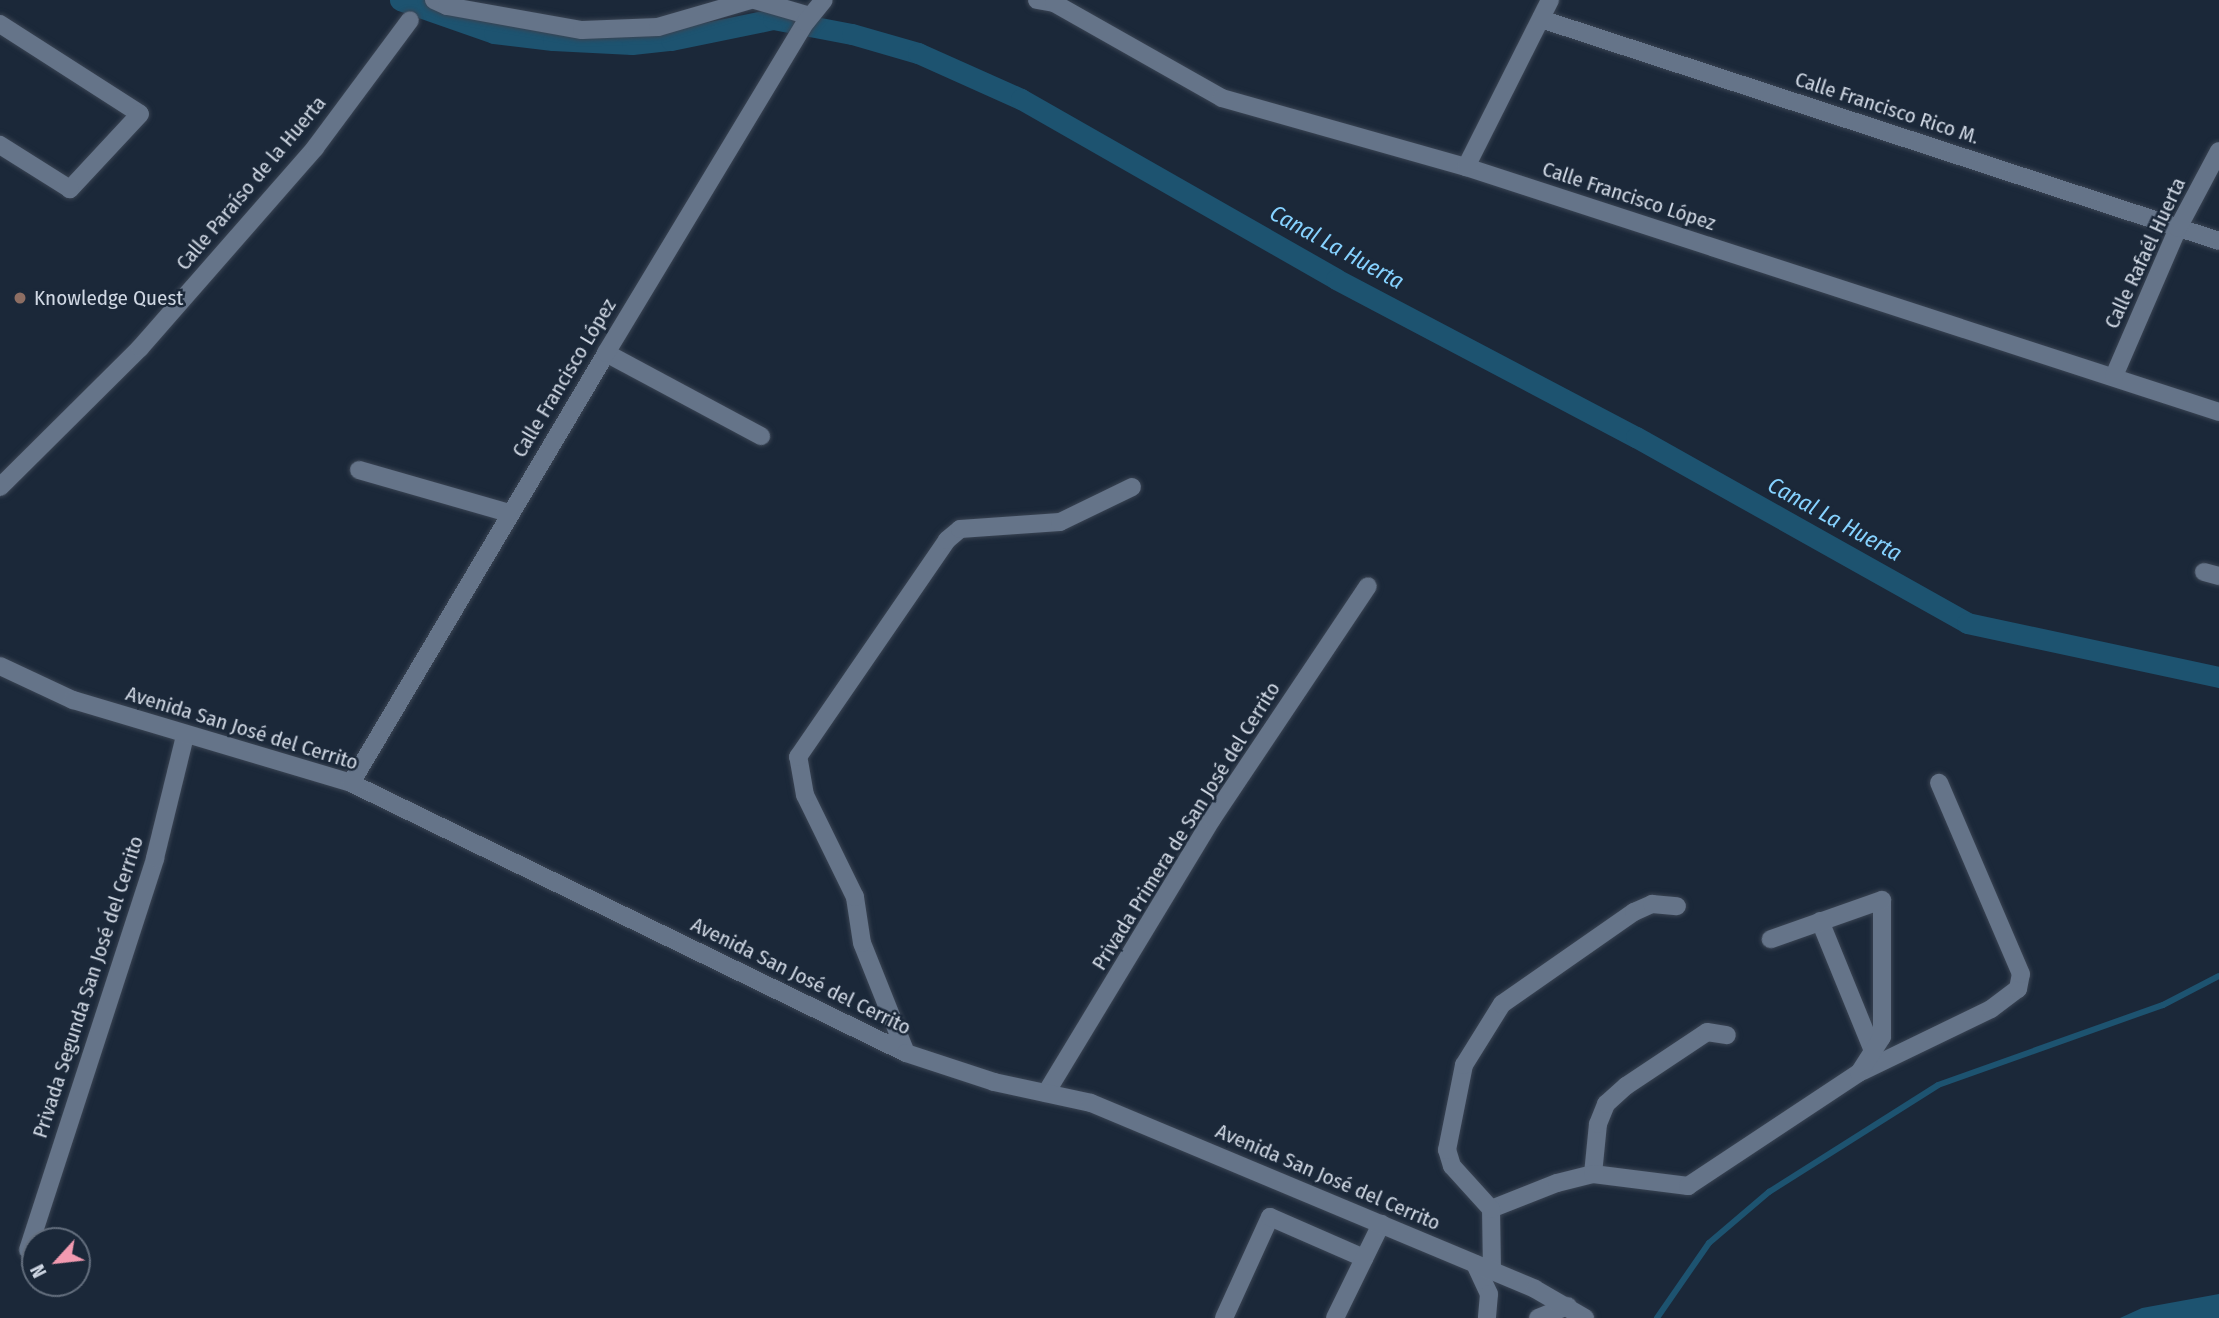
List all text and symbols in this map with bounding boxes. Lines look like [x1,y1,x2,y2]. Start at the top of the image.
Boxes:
street label: Calle Francisco Rico M. [1792,66,1982,150]
street label: Calle Paraíso de la Huerta [171,91,331,275]
street label: Calle Francisco López [1539,156,1719,236]
street label: Calle Rafaél Huerta [2099,173,2191,333]
water label: Canal La Huerta [1265,199,1409,295]
place label: Knowledge Quest [34,285,183,311]
marker: Knowledge Quest [12,290,28,306]
street label: Calle Francisco López [507,294,621,462]
water label: Canal La Huerta [1763,471,1907,567]
street label: Privada Primera de San José del Cerrito [1086,677,1286,975]
street label: Avenida San José del Cerrito [123,681,361,775]
street label: Privada Segunda San José del Cerrito [27,833,149,1141]
street label: Avenida San José del Cerrito [687,912,915,1040]
street label: Avenida San José del Cerrito [1212,1118,1444,1236]
north arrow [21,1227,91,1297]
text: N [26,1261,51,1281]

